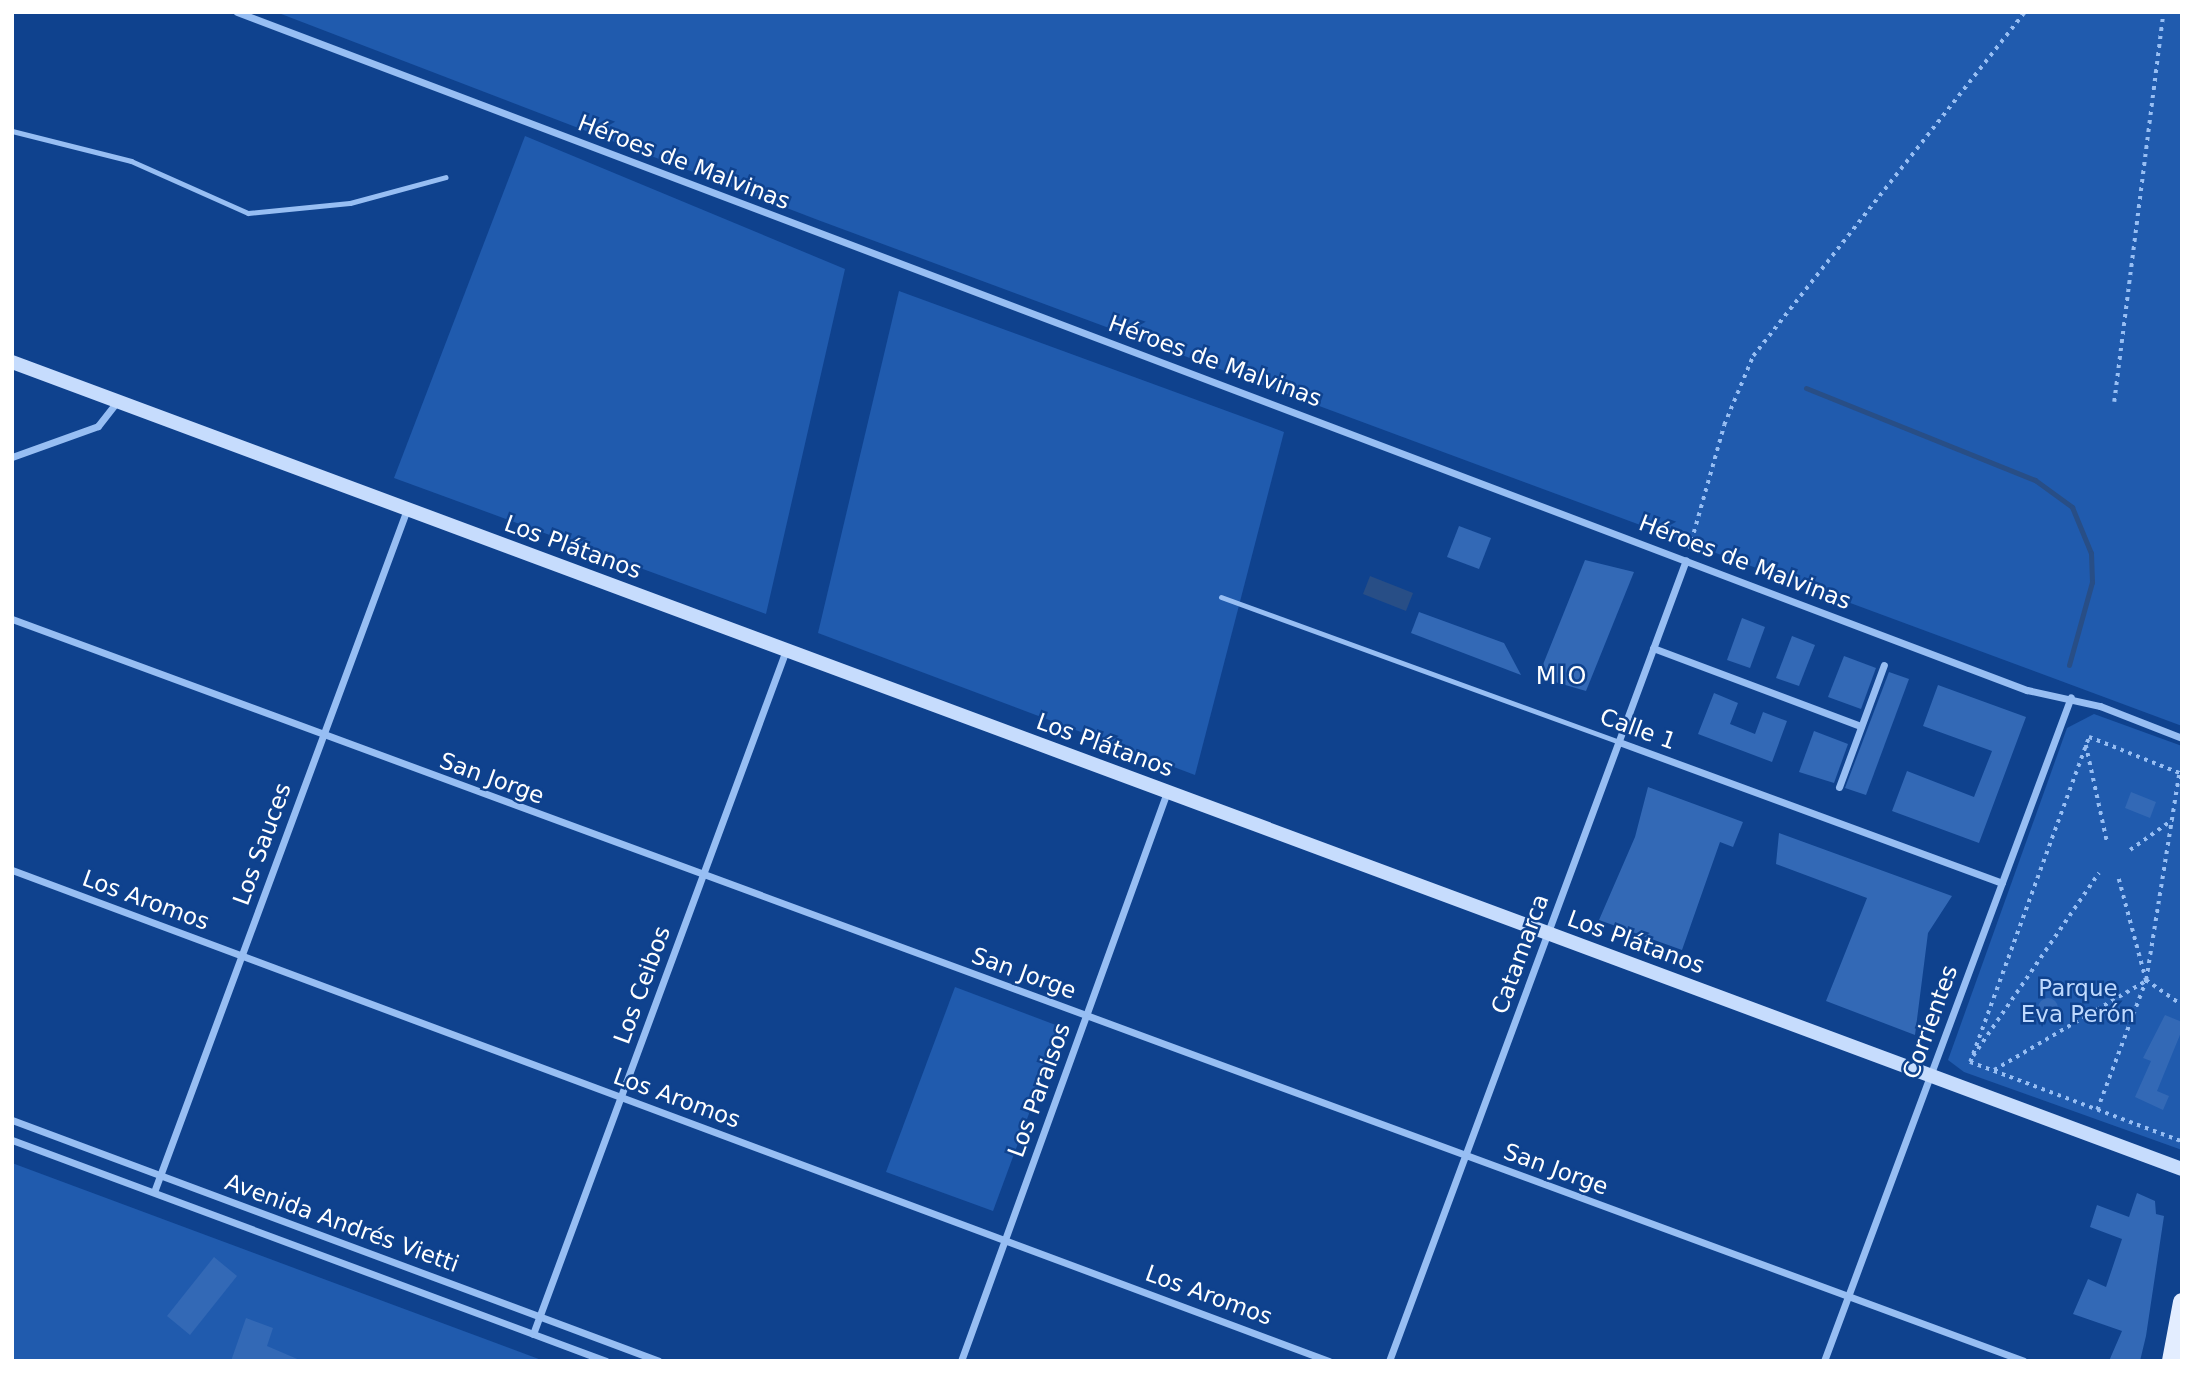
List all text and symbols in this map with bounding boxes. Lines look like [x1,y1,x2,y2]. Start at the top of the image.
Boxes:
street label: Héroes de Malvinas [574,109,794,215]
street label: Héroes de Malvinas [1105,310,1325,412]
street label: Los Plátanos [501,509,645,585]
street label: Héroes de Malvinas [1635,509,1855,615]
district label: MIO [1536,663,1588,691]
street label: Calle 1 [1596,703,1680,755]
street label: Los Plátanos [1033,707,1177,783]
street label: San Jorge [436,746,548,810]
street label: Los Sauces [227,779,297,909]
street label: Los Aromos [79,864,213,936]
street label: Catamarca [1486,890,1554,1018]
street label: Los Plátanos [1564,904,1708,980]
street label: Los Ceibos [608,922,676,1048]
street label: San Jorge [968,941,1080,1005]
street label: Corrientes [1897,961,1963,1083]
park label: Parque Eva Perón [2021,974,2135,1028]
street label: Los Paraisos [1002,1019,1076,1161]
street label: Los Aromos [610,1062,744,1134]
street label: San Jorge [1500,1137,1612,1201]
street label: Avenida Andrés Vietti [221,1168,463,1278]
street label: Los Aromos [1142,1259,1276,1331]

